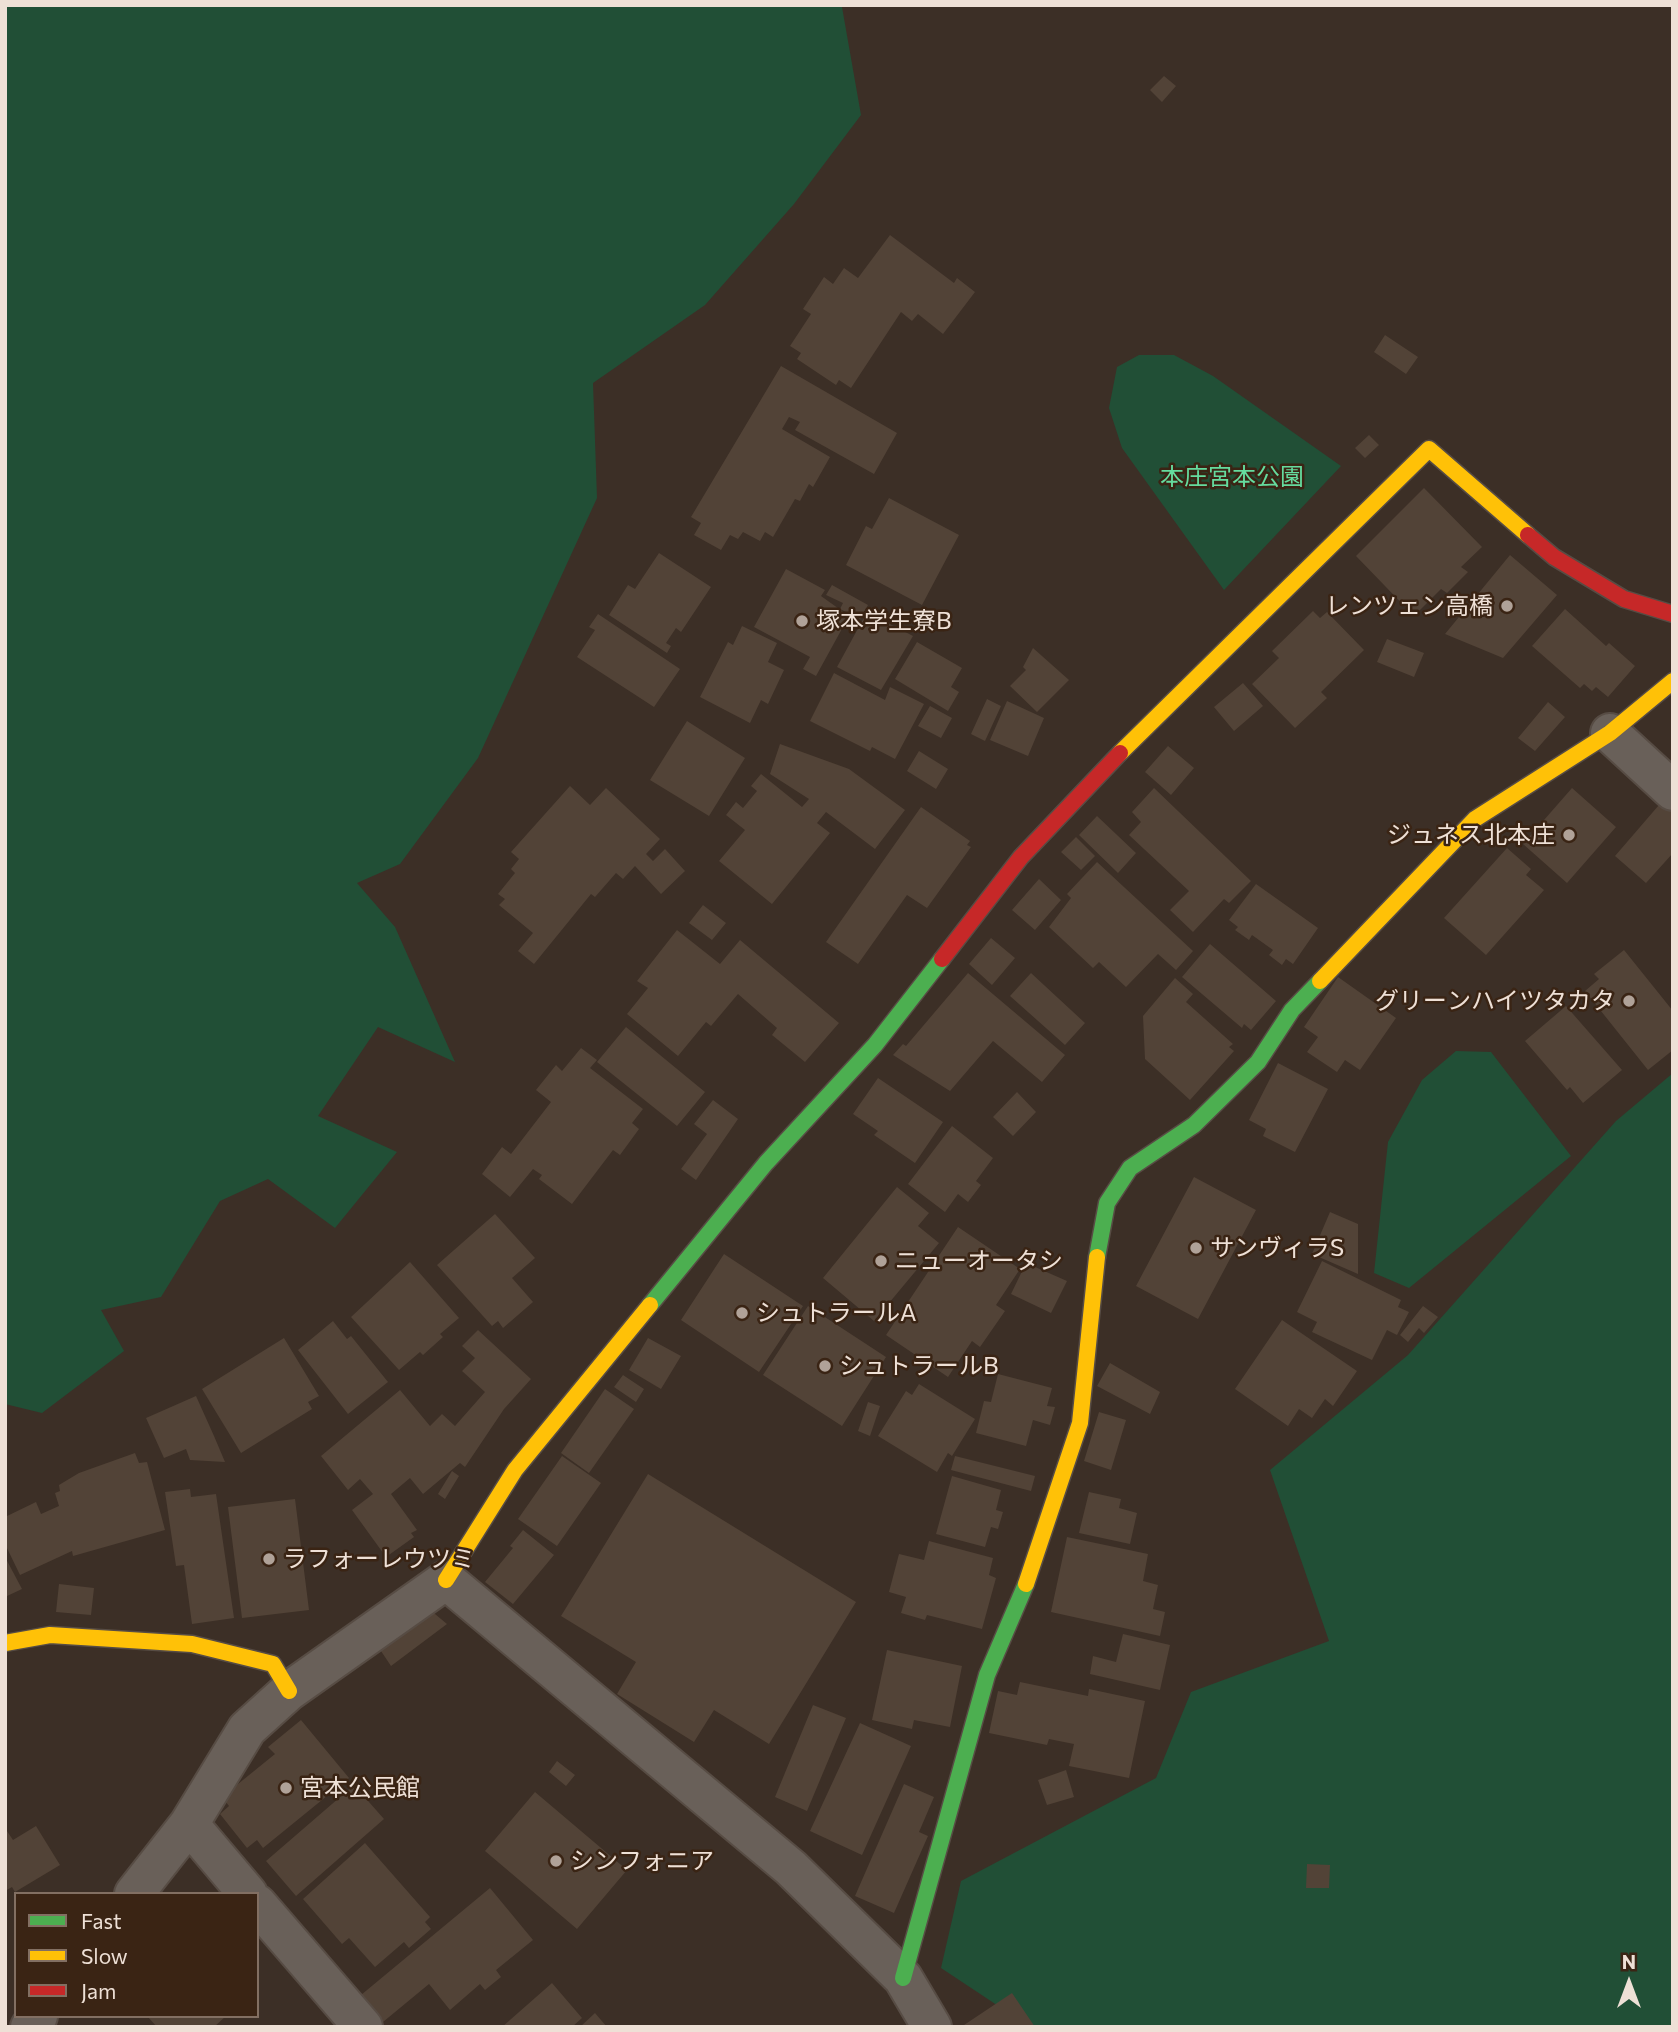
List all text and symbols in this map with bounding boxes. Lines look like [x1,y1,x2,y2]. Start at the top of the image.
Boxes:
park label: 本庄宮本公園 [1160,463,1304,491]
place label: レンツェン高橋 [1325,592,1493,620]
marker: レンツェン高橋 [1499,598,1515,614]
place label: 塚本学生寮B [816,607,951,635]
marker: 塚本学生寮B [794,613,810,629]
place label: ジュネス北本庄 [1387,821,1555,849]
marker: ジュネス北本庄 [1561,827,1577,843]
place label: グリーンハイツタカタ [1375,987,1615,1015]
marker: グリーンハイツタカタ [1621,993,1637,1009]
place label: サンヴィラS [1210,1234,1344,1262]
marker: サンヴィラS [1188,1240,1204,1256]
place label: ニューオータシ [895,1247,1063,1275]
marker: ニューオータシ [873,1253,889,1269]
place label: シュトラールA [756,1299,917,1327]
marker: シュトラールA [734,1305,750,1321]
place label: シュトラールB [839,1352,998,1380]
marker: シュトラールB [817,1358,833,1374]
place label: ラフォーレウツミ [283,1545,475,1573]
marker: ラフォーレウツミ [261,1551,277,1567]
place label: 宮本公民館 [300,1774,420,1802]
marker: 宮本公民館 [278,1780,294,1796]
place label: シンフォニア [570,1847,714,1875]
marker: シンフォニア [548,1853,564,1869]
legend [14,1892,259,2018]
text: Fast [81,1908,122,1933]
text: Slow [81,1943,128,1968]
north arrow [1594,1948,1664,2018]
text: N [1622,1950,1636,1973]
text: Jam [81,1978,116,2003]

